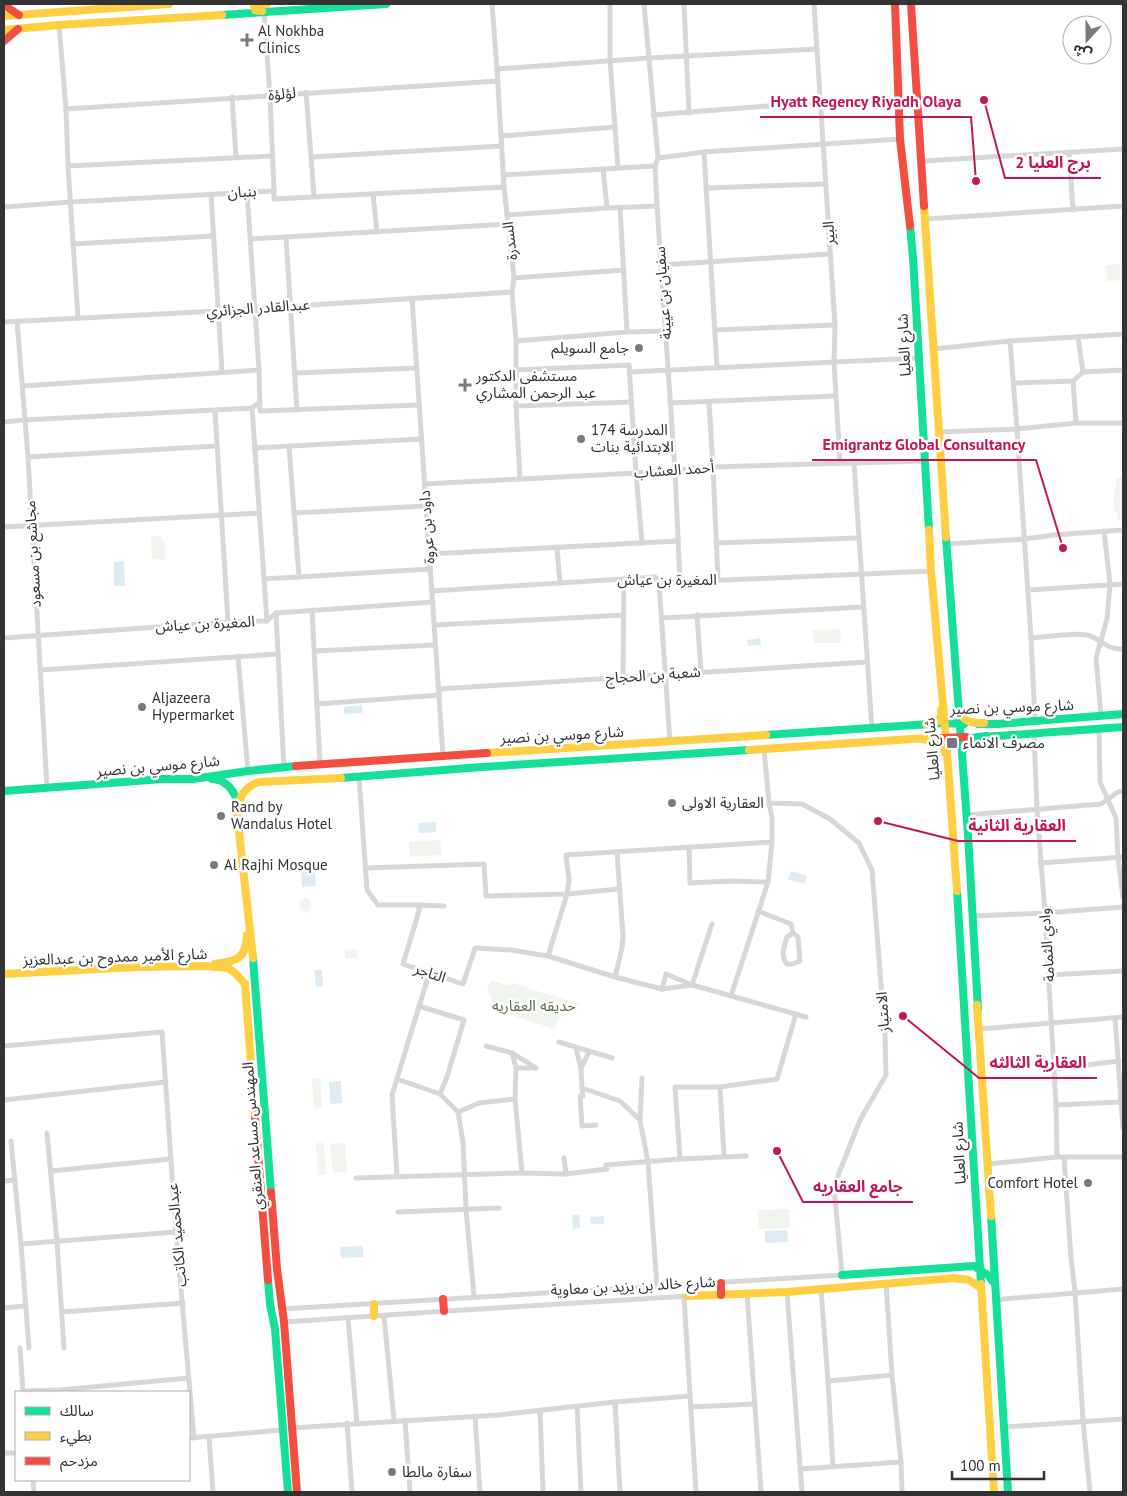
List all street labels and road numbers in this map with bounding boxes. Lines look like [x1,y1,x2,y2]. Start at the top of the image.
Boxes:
street label: لؤلؤة [267,83,297,104]
street label: بنبان [227,181,257,202]
street label: السدرة [498,220,521,262]
street label: البير [818,220,839,247]
street label: سفيان بن عيينة [650,245,675,340]
street label: عبدالقادر الجزائري [205,294,311,323]
street label: شارع العليا [892,313,918,377]
street label: أحمد العشاب [633,457,715,482]
street label: داود بن عروة [414,490,439,565]
street label: مجاشع بن مسعود [20,500,48,608]
street label: المغيرة بن عياش [617,570,717,589]
street label: المغيرة بن عياش [155,611,255,636]
street label: شعبة بن الحجاج [605,662,702,690]
street label: شارع موسي بن نصير [949,695,1075,721]
street label: شارع العليا [919,716,947,781]
street label: شارع موسي بن نصير [499,722,625,750]
street label: شارع موسي بن نصير [94,751,221,783]
street label: وادي الثمامة [1034,907,1061,983]
street label: شارع الأمير ممدوح بن عبدالعزيز [21,944,208,972]
street label: التاجر [411,958,448,987]
street label: الامتياز [872,991,893,1034]
street label: المهندس مساعد العنقري [238,1061,270,1211]
street label: شارع العليا [947,1121,973,1185]
street label: عبدالحميد الكاتب [162,1182,191,1288]
street label: شارع خالد بن يزيد بن معاوية [550,1272,716,1302]

